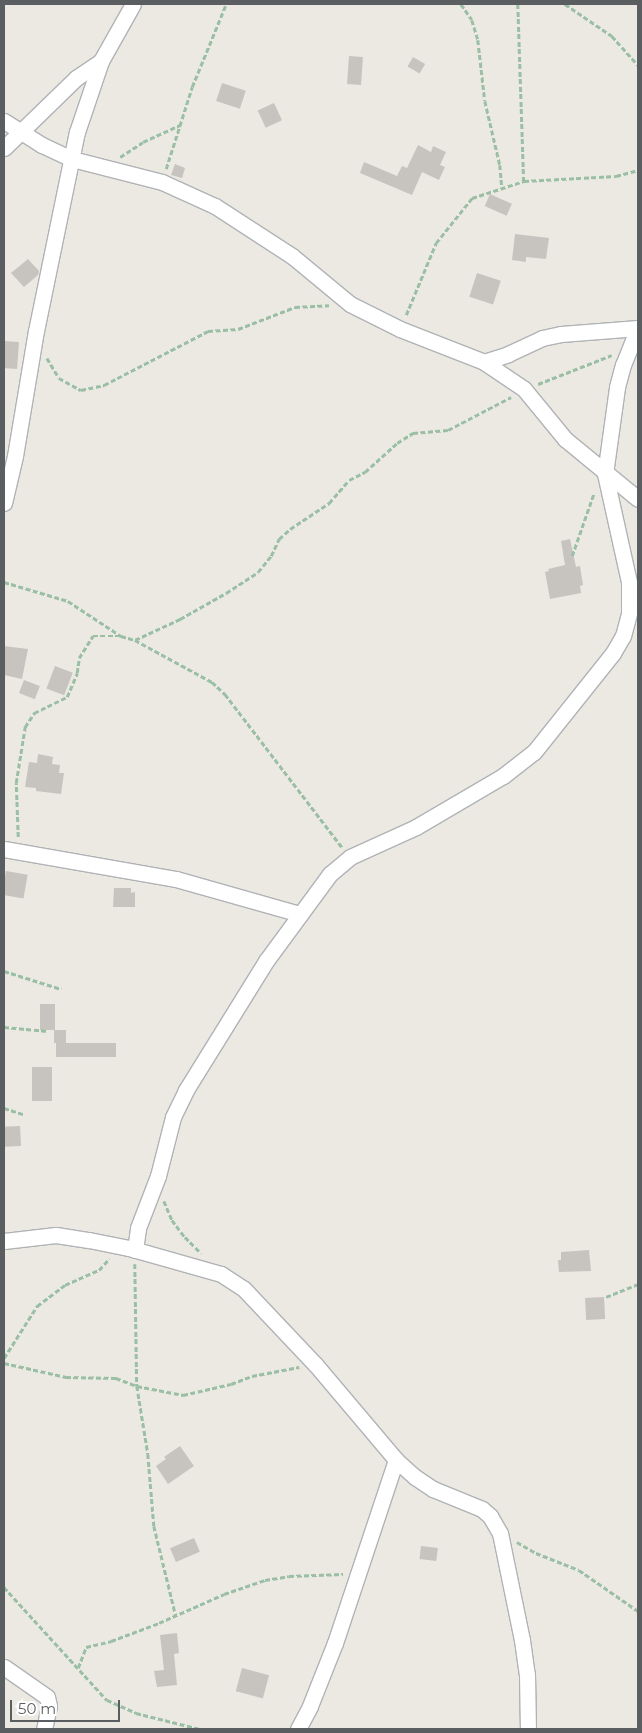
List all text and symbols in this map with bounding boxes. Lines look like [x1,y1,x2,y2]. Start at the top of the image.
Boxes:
scale bar [12,1690,122,1722]
text: 50 m [18,1699,56,1718]

